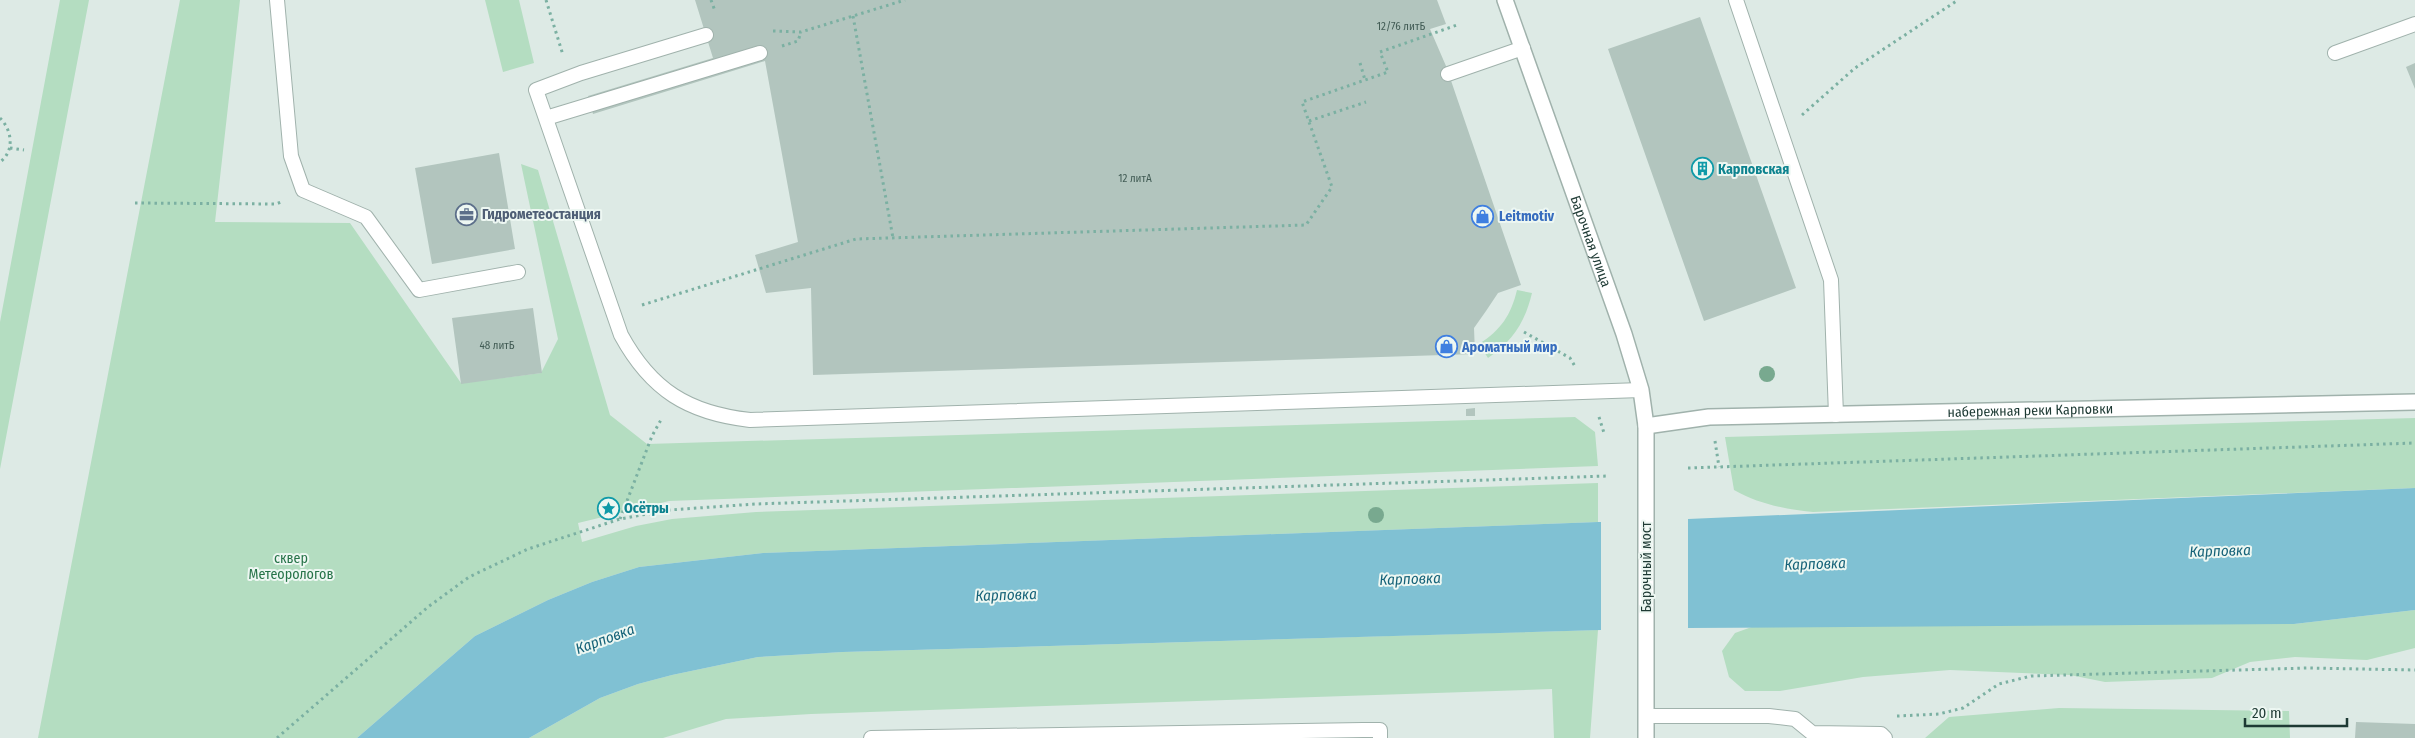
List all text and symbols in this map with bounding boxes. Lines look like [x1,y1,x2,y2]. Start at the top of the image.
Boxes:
house number: 12/76 литБ [1377,20,1425,33]
building icon: Карповская [1690,157,1714,181]
place label: Карповская [1718,161,1789,178]
house number: 12 литА [1118,172,1152,185]
street label: Барочная улица [1567,193,1615,289]
office icon: Гидрометеостанция [454,202,478,226]
shop icon: Leitmotiv [1471,204,1495,228]
place label: Гидрометеостанция [482,206,601,223]
place label: Leitmotiv [1499,208,1555,225]
shop icon: Ароматный мир [1434,335,1458,359]
house number: 48 литБ [479,339,515,352]
place label: Ароматный мир [1461,339,1558,356]
street label: набережная реки Карповки [1947,400,2113,420]
place icon: Осётры [596,496,620,520]
place label: Осётры [624,500,669,517]
street label: Барочный мост [1638,521,1655,613]
water label: Карповка [2189,541,2251,561]
park label: сквер Метеорологов [249,550,333,583]
water label: Карповка [1784,554,1846,574]
water label: Карповка [1379,569,1441,589]
water label: Карповка [975,585,1037,605]
water label: Карповка [573,620,637,658]
scale bar [2245,696,2348,728]
text: 20 m [2252,704,2282,722]

